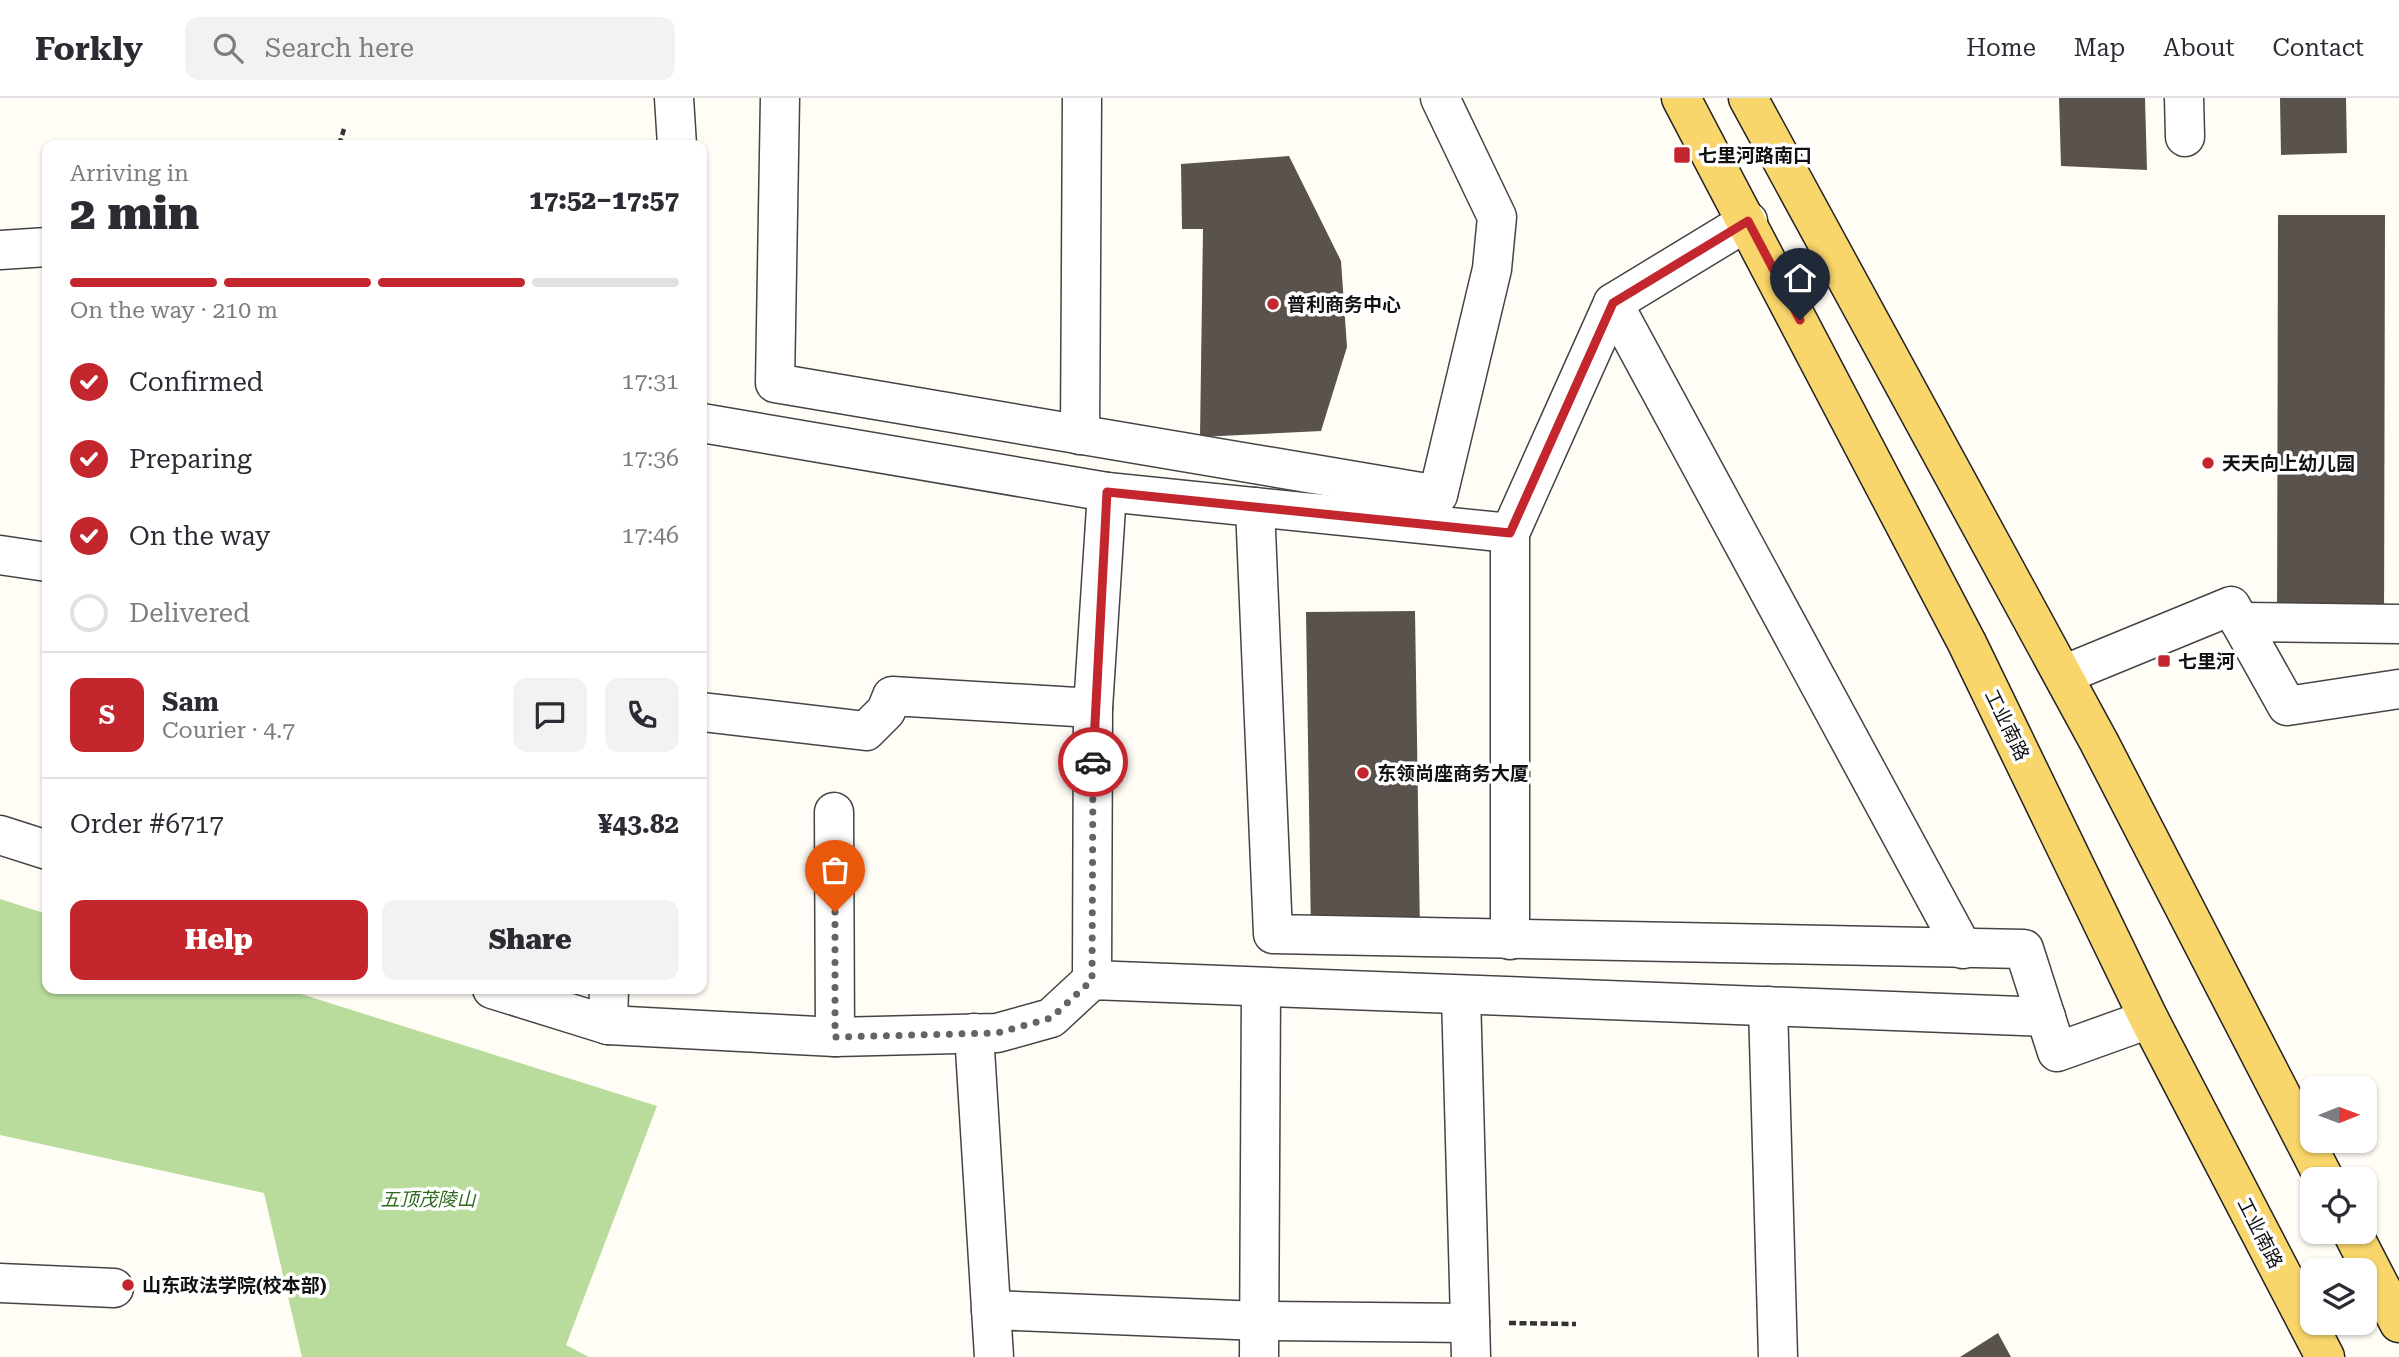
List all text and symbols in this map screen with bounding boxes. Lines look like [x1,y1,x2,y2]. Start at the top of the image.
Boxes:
search box [185,17,675,80]
text: Forkly [35,29,143,68]
icon: search [209,29,247,67]
text: Search here [265,33,414,63]
text: Home [1966,34,2036,62]
text: Map [2074,34,2125,62]
text: About [2163,34,2234,62]
text: Contact [2272,34,2364,62]
place label: 七里河路南口 [1698,144,1812,167]
marker: 七里河路南口 [1672,145,1692,165]
text: Arriving in [70,160,189,187]
text: 17:52–17:57 [529,185,679,215]
text: 2 min [70,186,199,240]
pin [1770,248,1830,320]
icon: home [1781,259,1819,297]
place label: 普利商务中心 [1287,293,1401,316]
marker: 普利商务中心 [1265,296,1281,312]
text: On the way · 210 m [70,297,278,324]
icon: check [70,363,108,401]
text: Confirmed [129,367,264,397]
text: 17:31 [622,368,679,395]
icon: check [70,440,108,478]
text: Preparing [129,444,252,474]
text: 17:36 [622,445,679,472]
place label: 天天向上幼儿园 [2222,452,2355,475]
marker: 天天向上幼儿园 [2200,455,2216,471]
icon: check [70,517,108,555]
text: On the way [129,521,270,551]
text: 17:46 [622,522,679,549]
text: Delivered [129,598,250,628]
place label: 七里河 [2178,650,2235,673]
marker: 七里河 [2156,653,2172,669]
button: chat [513,678,587,752]
button: phone [605,678,679,752]
street label: 工业南路 [1980,686,2034,764]
text: Sam [162,687,219,717]
text: S [99,700,115,730]
text: Courier · 4.7 [162,717,295,744]
courier [1058,727,1128,797]
icon: car [1074,743,1112,781]
place label: 东领尚座商务大厦 [1377,762,1529,785]
marker: 东领尚座商务大厦 [1355,765,1371,781]
text: Order #6717 [70,809,224,839]
text: ¥43.82 [598,809,679,839]
pin [805,840,865,912]
icon: bag [816,851,854,889]
button: Help [70,900,368,980]
button: Share [382,900,679,980]
north arrow [2300,1076,2376,1153]
map controls [2300,1076,2377,1335]
button: locate [2300,1167,2377,1244]
park label: 五顶茂陵山 [380,1188,476,1211]
street label: 工业南路 [2232,1194,2288,1272]
button: layers [2300,1258,2377,1335]
place label: 山东政法学院(校本部) [142,1274,327,1297]
marker: 山东政法学院(校本部) [120,1277,136,1293]

